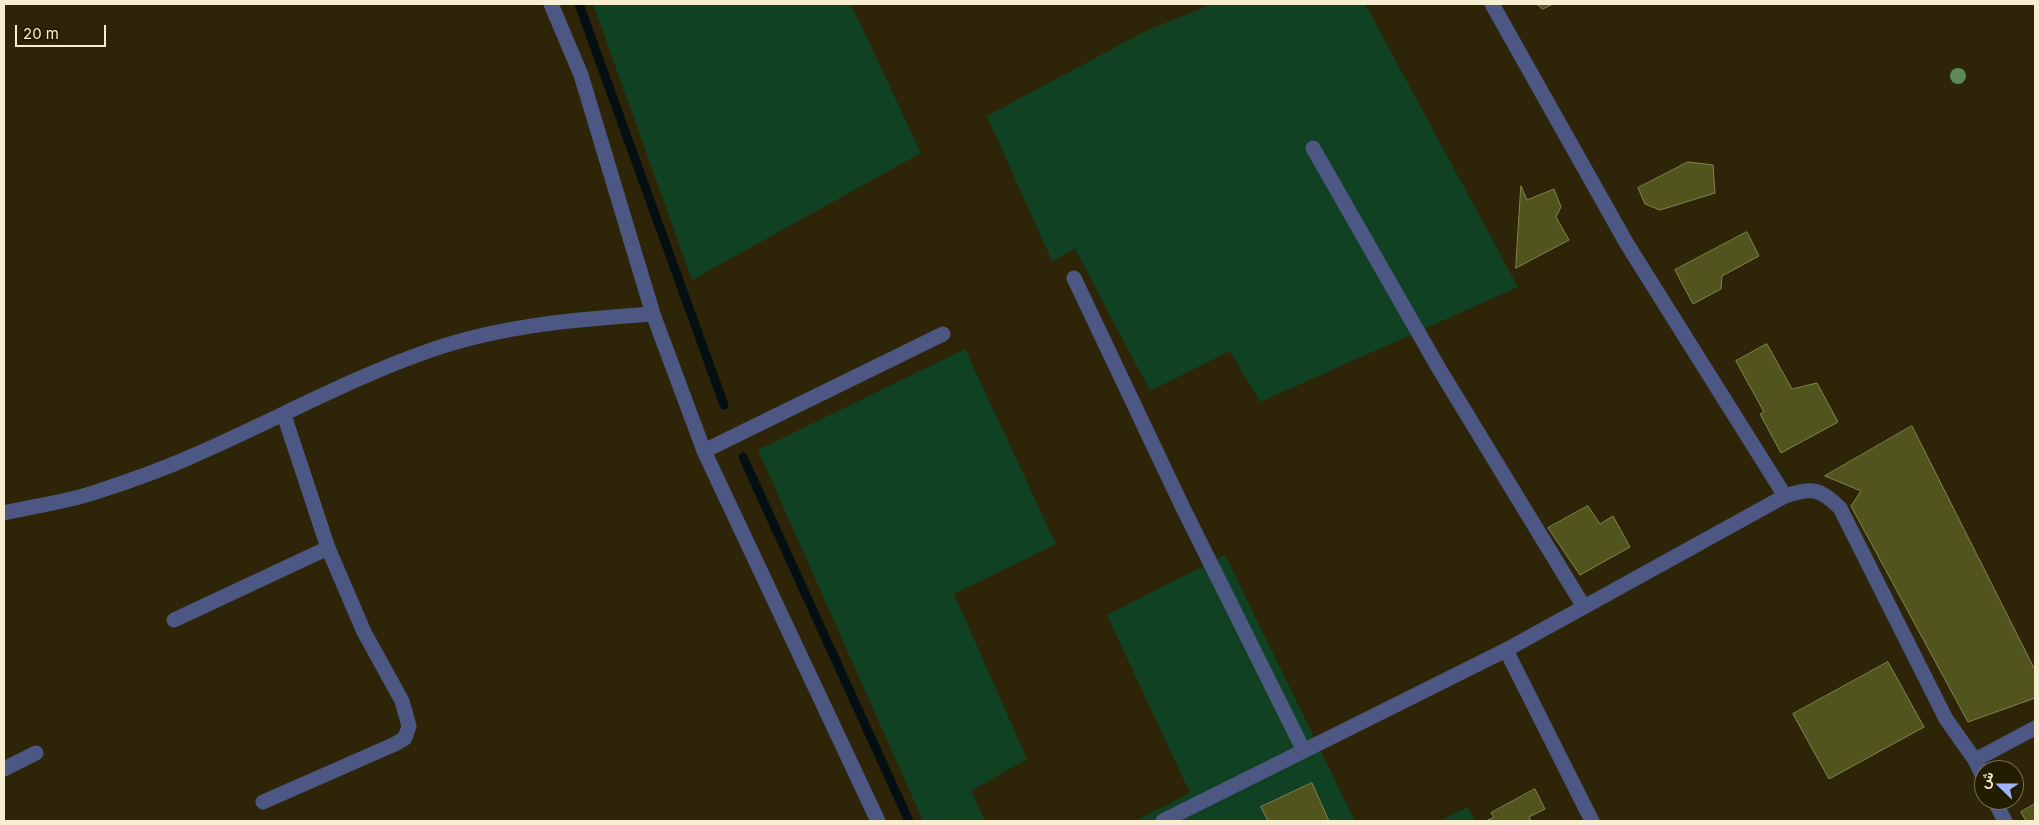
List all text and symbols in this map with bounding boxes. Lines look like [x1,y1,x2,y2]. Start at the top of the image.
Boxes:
scale bar [18,15,109,47]
text: 20 m [23,24,59,43]
north arrow [1974,760,2024,810]
text: ش [1975,769,1997,791]

